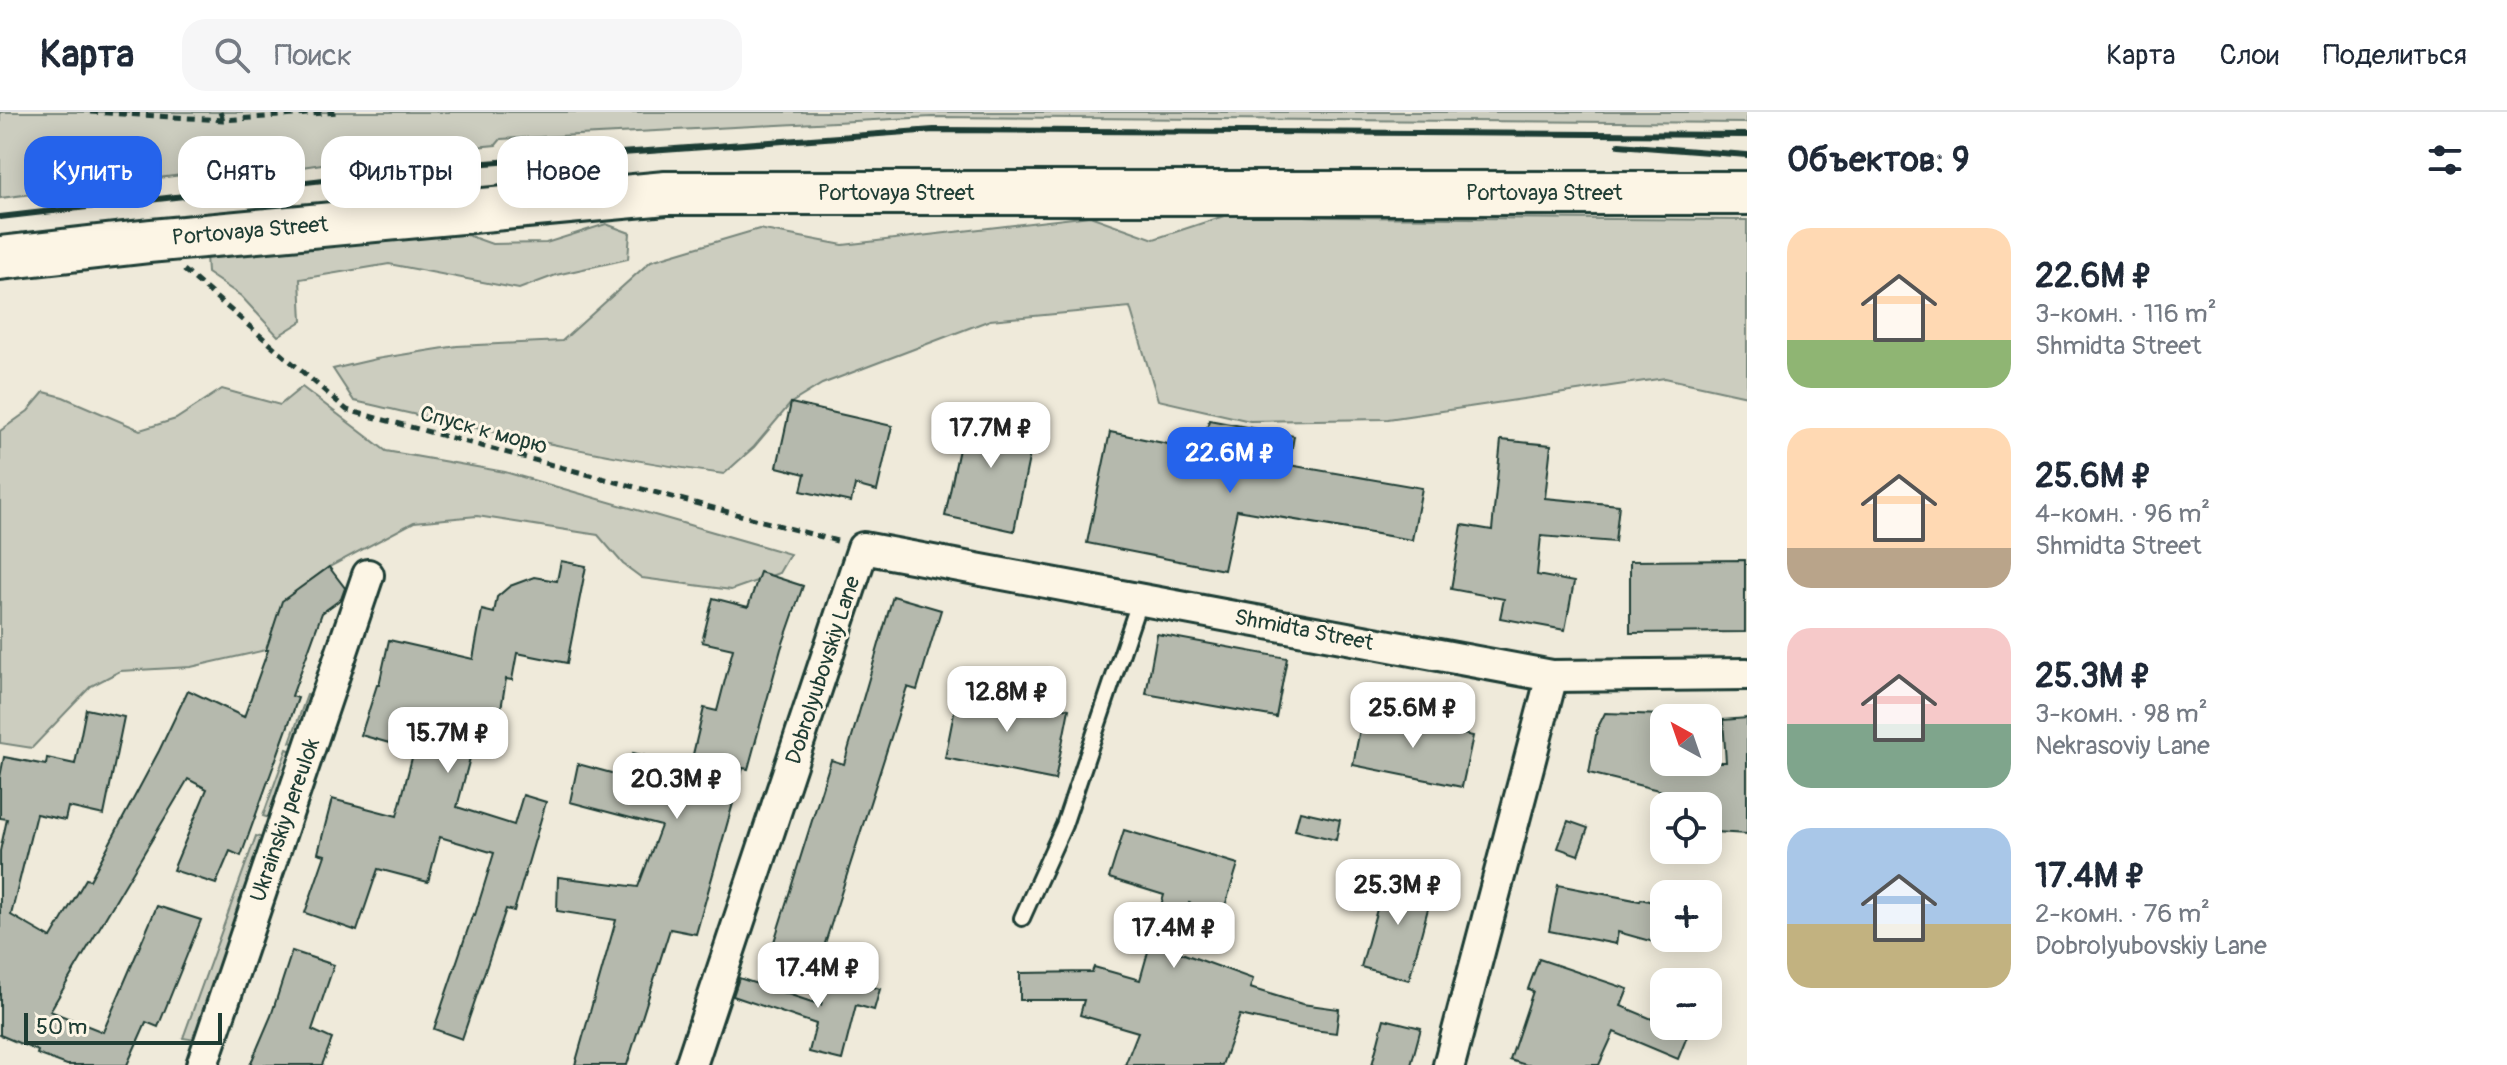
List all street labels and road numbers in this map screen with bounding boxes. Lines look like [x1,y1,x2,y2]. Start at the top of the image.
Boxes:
street label: Portovaya Street [818,179,974,207]
street label: Portovaya Street [1466,179,1622,207]
street label: Portovaya Street [171,210,329,252]
street label: Спуск к морю [417,399,551,461]
street label: Dobrolyubovskiy Lane [779,572,867,768]
street label: Shmidta Street [1232,603,1376,657]
street label: Ukrainskiy pereulok [244,734,326,906]

